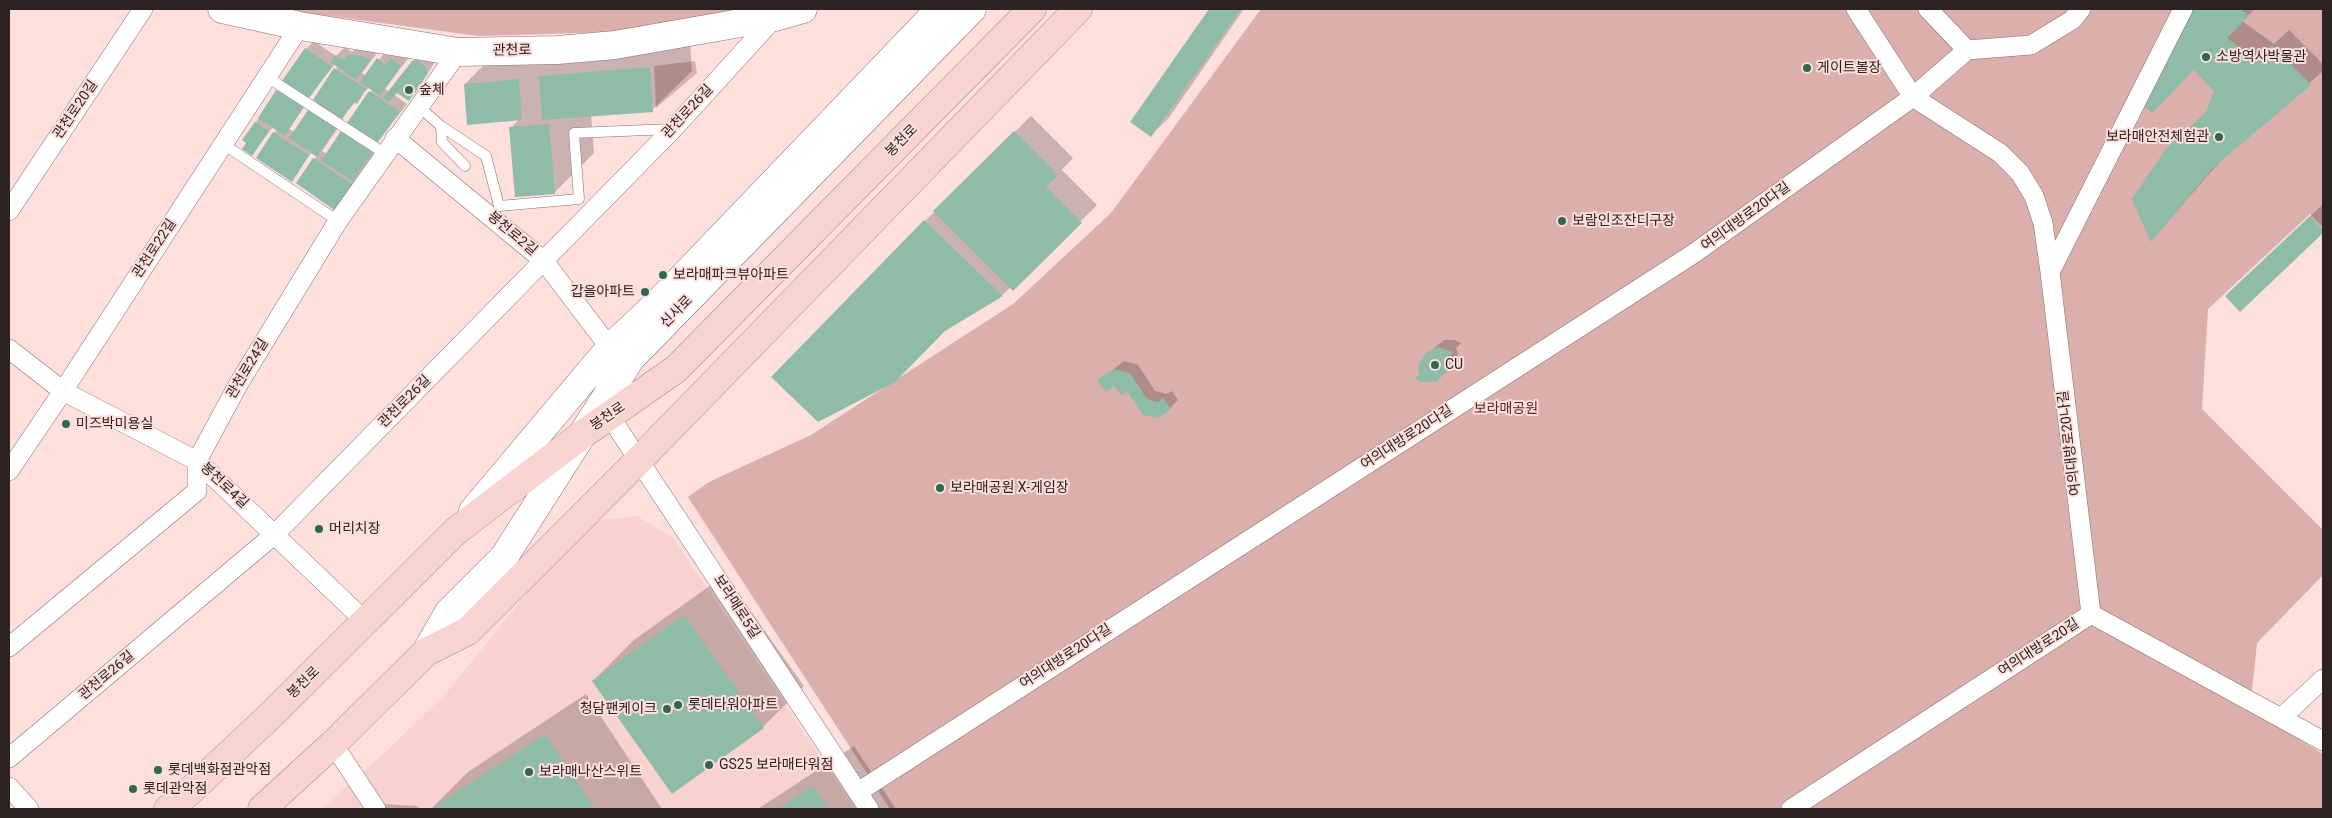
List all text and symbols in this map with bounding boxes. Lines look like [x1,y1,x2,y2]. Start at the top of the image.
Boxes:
street label: 관천로 [493,42,531,60]
place label: 소방역사박물관 [2216,49,2306,65]
marker: 소방역사박물관 [2200,51,2212,63]
place label: 게이트볼장 [1817,60,1881,76]
marker: 게이트볼장 [1801,62,1813,74]
street label: 관천로20길 [50,77,102,143]
place label: 숲체 [419,82,445,98]
street label: 관천로26길 [659,82,717,142]
marker: 숲체 [403,84,415,96]
street label: 봉천로 [882,121,922,161]
place label: 보라매안전체험관 [2106,129,2209,145]
marker: 보라매안전체험관 [2213,131,2225,143]
street label: 여의대방로20다길 [1698,179,1794,255]
street label: 봉천로2길 [484,208,540,260]
place label: 보람인조잔디구장 [1572,213,1675,229]
marker: 보람인조잔디구장 [1556,215,1568,227]
street label: 관천로22길 [130,216,180,282]
place label: 보라매파크뷰아파트 [673,267,789,283]
marker: 보라매파크뷰아파트 [657,269,669,281]
place label: 갑을아파트 [571,284,635,300]
marker: 갑을아파트 [639,286,651,298]
street label: 신사로 [657,292,697,332]
street label: 관천로24길 [223,336,273,402]
place label: CU [1445,357,1463,373]
marker: CU [1429,359,1441,371]
street label: 관천로26길 [375,372,435,432]
street label: 여의대방로20나길 [2055,389,2085,497]
street label: 봉천로 [587,399,629,435]
park label: 보라매공원 [1474,401,1538,417]
street label: 여의대방로20다길 [1358,402,1456,474]
place label: 미즈박미용실 [76,416,153,432]
marker: 미즈박미용실 [60,418,72,430]
street label: 봉천로4길 [197,460,251,512]
place label: 보라매공원 X-게임장 [950,480,1069,496]
marker: 보라매공원 X-게임장 [934,482,946,494]
place label: 머리치장 [329,521,381,537]
marker: 머리치장 [313,523,325,535]
street label: 보라매로5길 [709,572,763,642]
street label: 여의대방로20길 [1995,616,2083,680]
street label: 여의대방로20다길 [1017,621,1115,693]
street label: 관천로26길 [76,648,138,704]
street label: 봉천로 [284,664,324,702]
place label: 롯데타워아파트 [688,697,778,713]
marker: 롯데타워아파트 [672,699,684,711]
place label: 청담팬케이크 [580,701,657,717]
marker: 청담팬케이크 [661,703,673,715]
place label: GS25 보라매타워점 [719,757,833,773]
marker: GS25 보라매타워점 [703,759,715,771]
place label: 롯데백화점관악점 [168,762,271,778]
marker: 롯데백화점관악점 [152,764,164,776]
place label: 보라매나산스위트 [539,764,642,780]
marker: 보라매나산스위트 [523,766,535,778]
place label: 롯데관악점 [143,781,207,797]
marker: 롯데관악점 [127,783,139,795]

